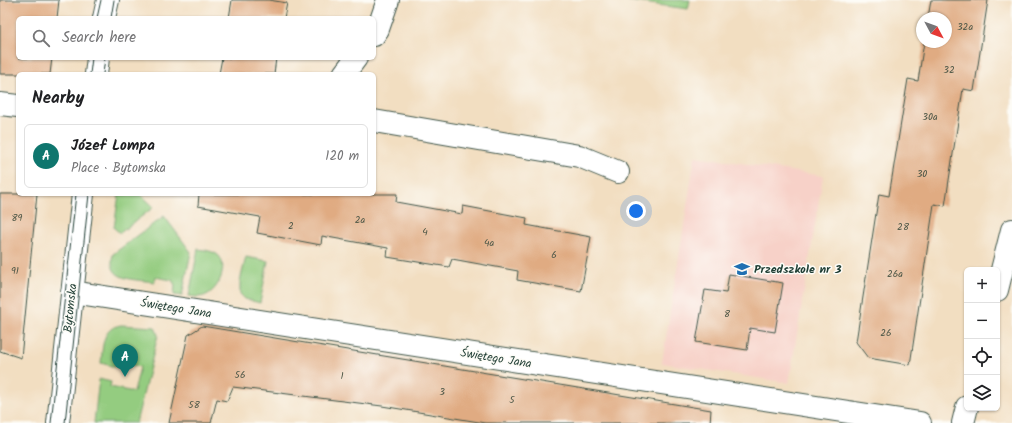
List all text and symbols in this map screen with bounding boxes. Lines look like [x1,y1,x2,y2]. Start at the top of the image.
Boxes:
north arrow [916,12,952,48]
search box [16,16,376,60]
house number: 32a [957,19,973,35]
text: Search here [62,26,136,50]
icon: search [30,27,52,49]
house number: 32 [943,62,955,78]
text: Nearby [32,85,84,112]
house number: 30a [922,109,938,125]
text: Józef Lompa [71,134,155,158]
text: A [42,146,50,167]
text: 120 m [325,146,359,167]
text: Place · Bytomska [71,158,166,179]
house number: 30 [917,166,927,182]
your location [626,201,646,221]
house number: 89 [12,210,23,226]
house number: 2a [355,212,366,228]
house number: 2 [288,218,294,234]
house number: 28 [897,219,910,235]
house number: 4 [422,224,428,240]
house number: 4a [484,235,494,251]
house number: 6 [551,247,557,263]
school or university icon: Przedszkole nr 3 [733,260,751,278]
place label: Przedszkole nr 3 [754,260,842,279]
house number: 91 [11,263,19,279]
house number: 26a [887,266,903,282]
map controls [964,267,1000,411]
button: + [964,267,1000,303]
street label: Bytomska [58,282,83,334]
street label: Świętego Jana [139,293,213,324]
button: − [964,303,1000,339]
house number: 8 [724,306,731,322]
house number: 26 [880,325,892,341]
button: locate [964,339,1000,375]
street label: Świętego Jana [459,343,533,374]
pin: A [112,344,138,377]
house number: 56 [235,367,245,383]
house number: 1 [340,368,344,384]
button: layers [964,375,1000,411]
house number: 3 [439,384,445,400]
house number: 5 [509,392,515,408]
house number: 58 [188,397,201,413]

